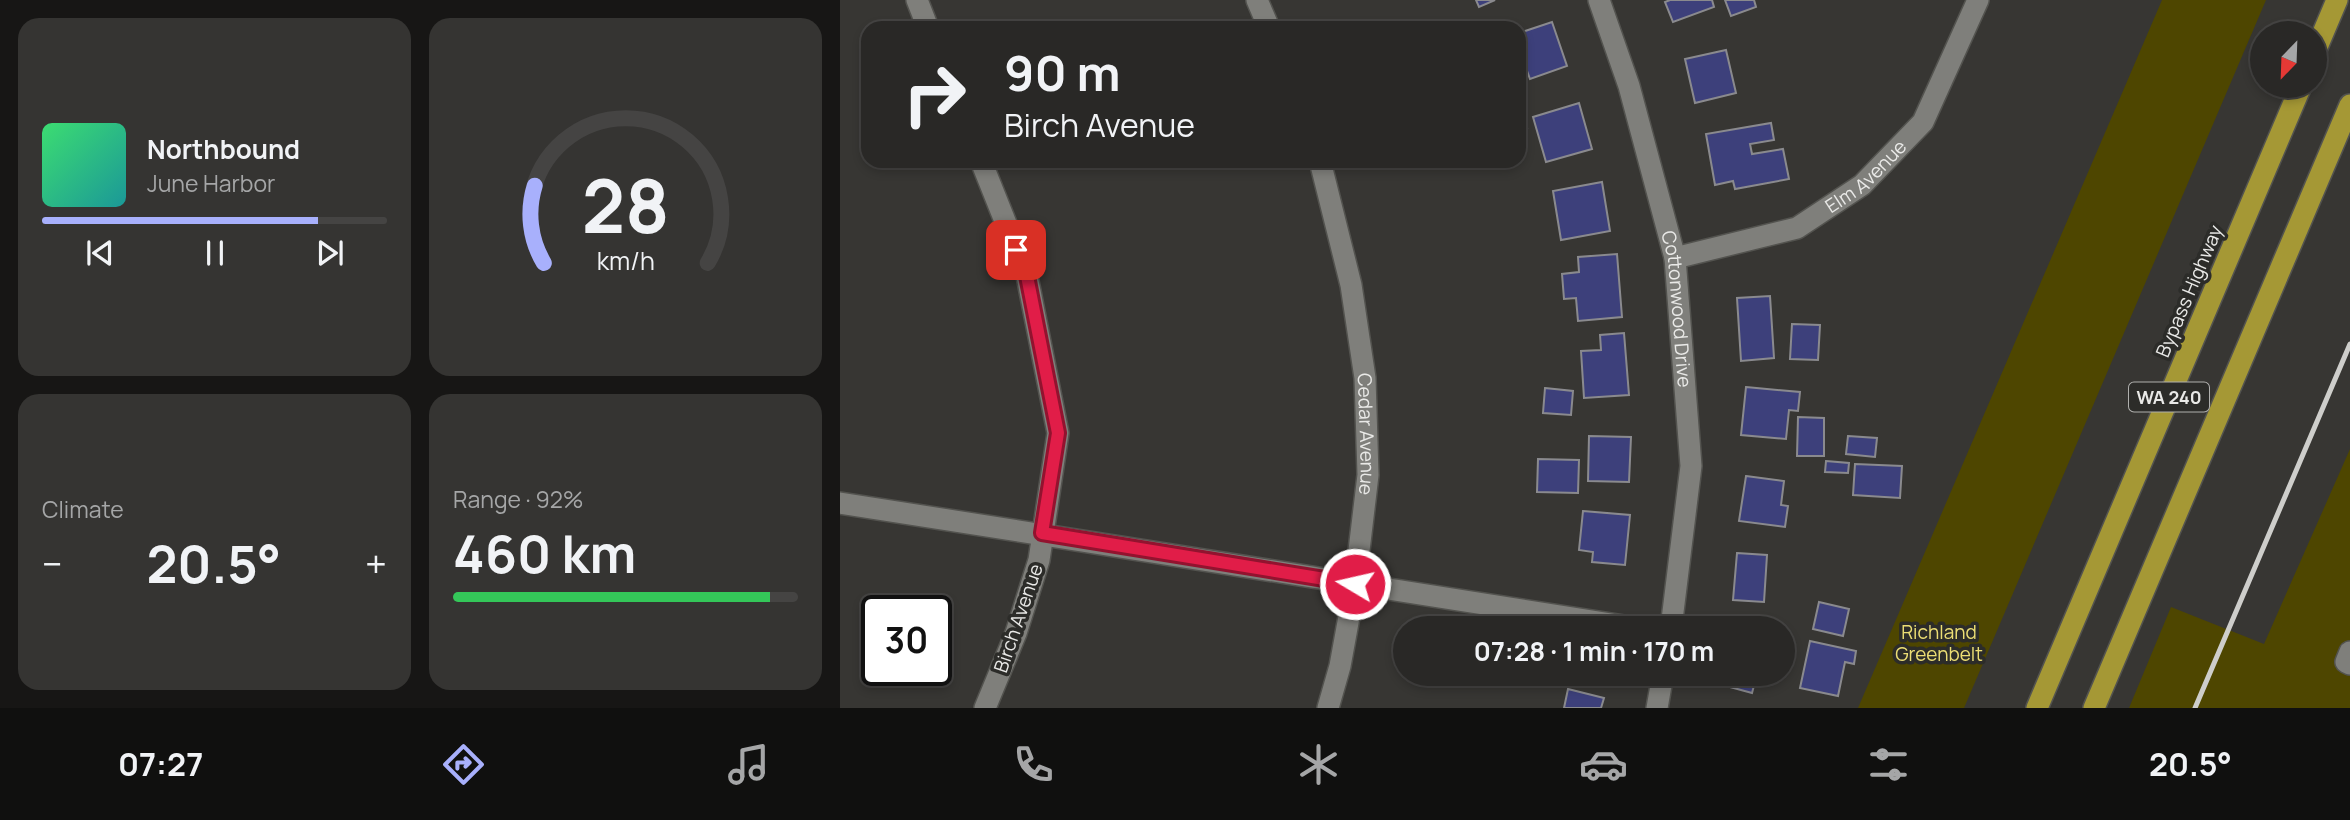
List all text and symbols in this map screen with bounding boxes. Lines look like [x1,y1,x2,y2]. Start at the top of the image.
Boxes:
north arrow [2250,21,2328,98]
map controls [2250,21,2327,98]
text: 90 m [1004,39,1121,106]
icon: right [889,49,980,140]
text: Birch Avenue [1004,103,1195,147]
text: Northbound [147,131,300,167]
street label: Elm Avenue [1820,134,1912,219]
text: 28 [582,156,669,256]
text: June Harbor [147,167,275,199]
pin [986,220,1046,280]
street label: Bypass Highway [2149,221,2229,361]
street label: Cottonwood Drive [1655,228,1698,388]
icon: arrive [997,231,1035,269]
icon: previous [81,234,119,272]
icon: pause [196,234,234,272]
icon: next [311,234,349,272]
text: km/h [596,243,655,278]
street label: Cedar Avenue [1352,373,1381,497]
road number: WA 240 [2129,382,2209,412]
text: Range · 92% [453,483,584,515]
text: Climate [42,493,124,525]
text: 460 km [453,518,636,589]
text: 20.5° [146,528,281,599]
text: − [42,537,63,589]
text: + [365,537,387,589]
position arrow [1318,547,1392,621]
street label: Birch Avenue [987,560,1049,676]
speed limit sign: 30 [861,595,952,686]
park label: Richland Greenbelt [1895,619,1983,667]
text: 07:28 · 1 min · 170 m [1474,633,1714,669]
icon: directions [439,740,488,789]
icon: music [724,740,773,789]
icon: phone [1009,740,1058,789]
icon: climate [1294,740,1343,789]
icon: car [1579,740,1628,789]
icon: filters [1864,740,1913,789]
text: 07:27 [118,742,203,786]
text: 20.5° [2149,742,2232,786]

